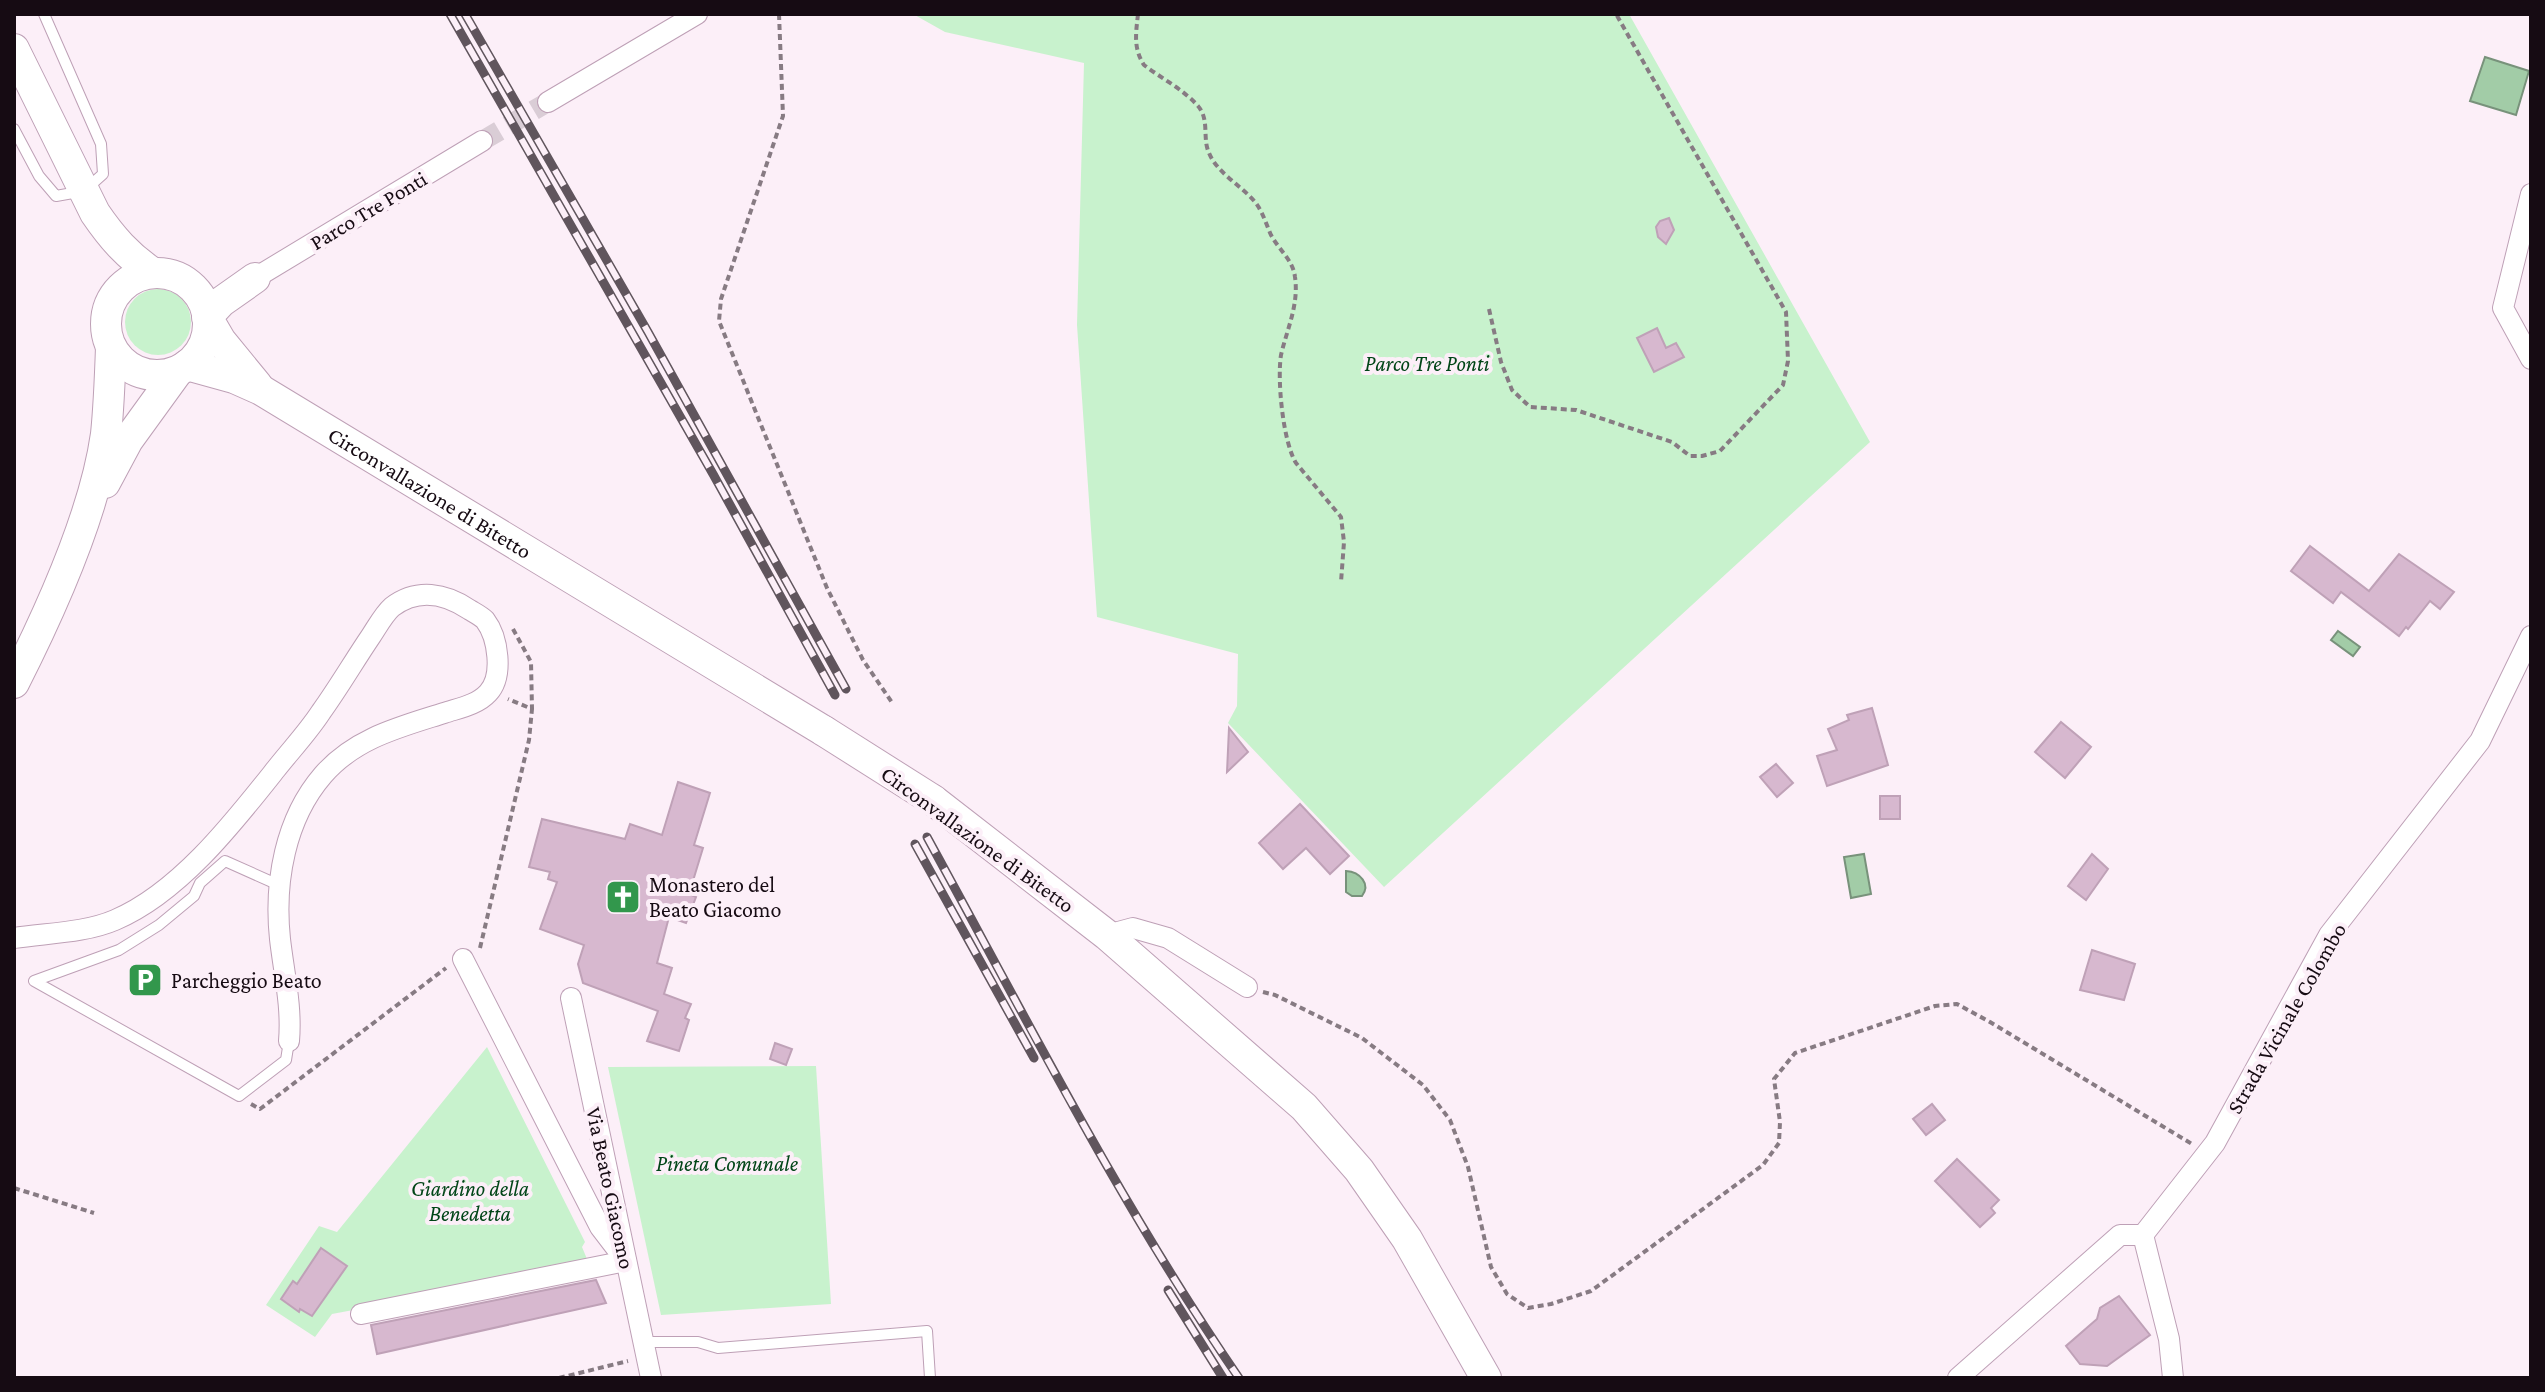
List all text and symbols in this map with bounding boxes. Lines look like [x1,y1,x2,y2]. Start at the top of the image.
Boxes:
street label: Parco Tre Ponti [305,166,431,255]
park label: Parco Tre Ponti [1365,351,1489,376]
street label: Circonvallazione di Bitetto [324,422,536,564]
street label: Circonvallazione di Bitetto [876,761,1079,918]
place label: Monastero del Beato Giacomo [649,872,782,922]
church icon: Monastero del Beato Giacomo [604,878,642,916]
street label: Strada Vicinale Colombo [2222,918,2351,1118]
parking icon: Parcheggio Beato [126,961,164,999]
place label: Parcheggio Beato [171,968,322,993]
street label: Via Beato Giacomo [581,1105,640,1271]
park label: Pineta Comunale [656,1151,799,1176]
park label: Giardino della Benedetta [411,1176,529,1226]

